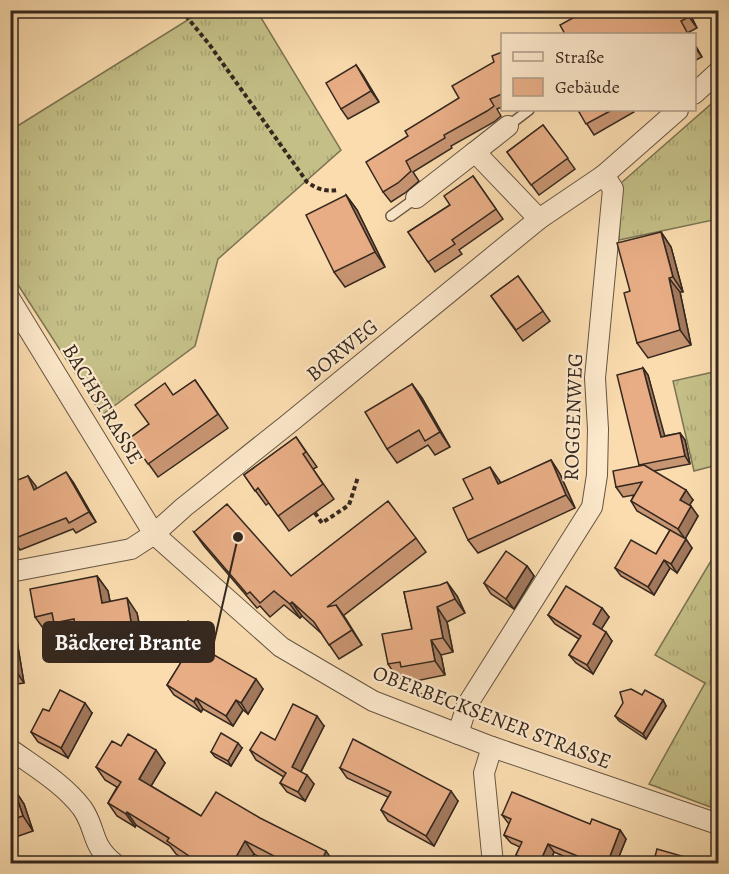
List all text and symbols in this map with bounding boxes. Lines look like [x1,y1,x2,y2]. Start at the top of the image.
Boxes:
legend [501,33,696,111]
text: Straße [555,45,604,69]
text: Gebäude [555,75,620,99]
street label: BORWEG [300,312,384,388]
street label: BACHSTRASSE [56,339,150,469]
street label: ROGGENWEG [557,352,589,482]
callout: Bäckerei Brante [43,622,214,662]
text: Bäckerei Brante [54,628,202,658]
street label: OBERBECKSENER STRASSE [369,658,615,776]

